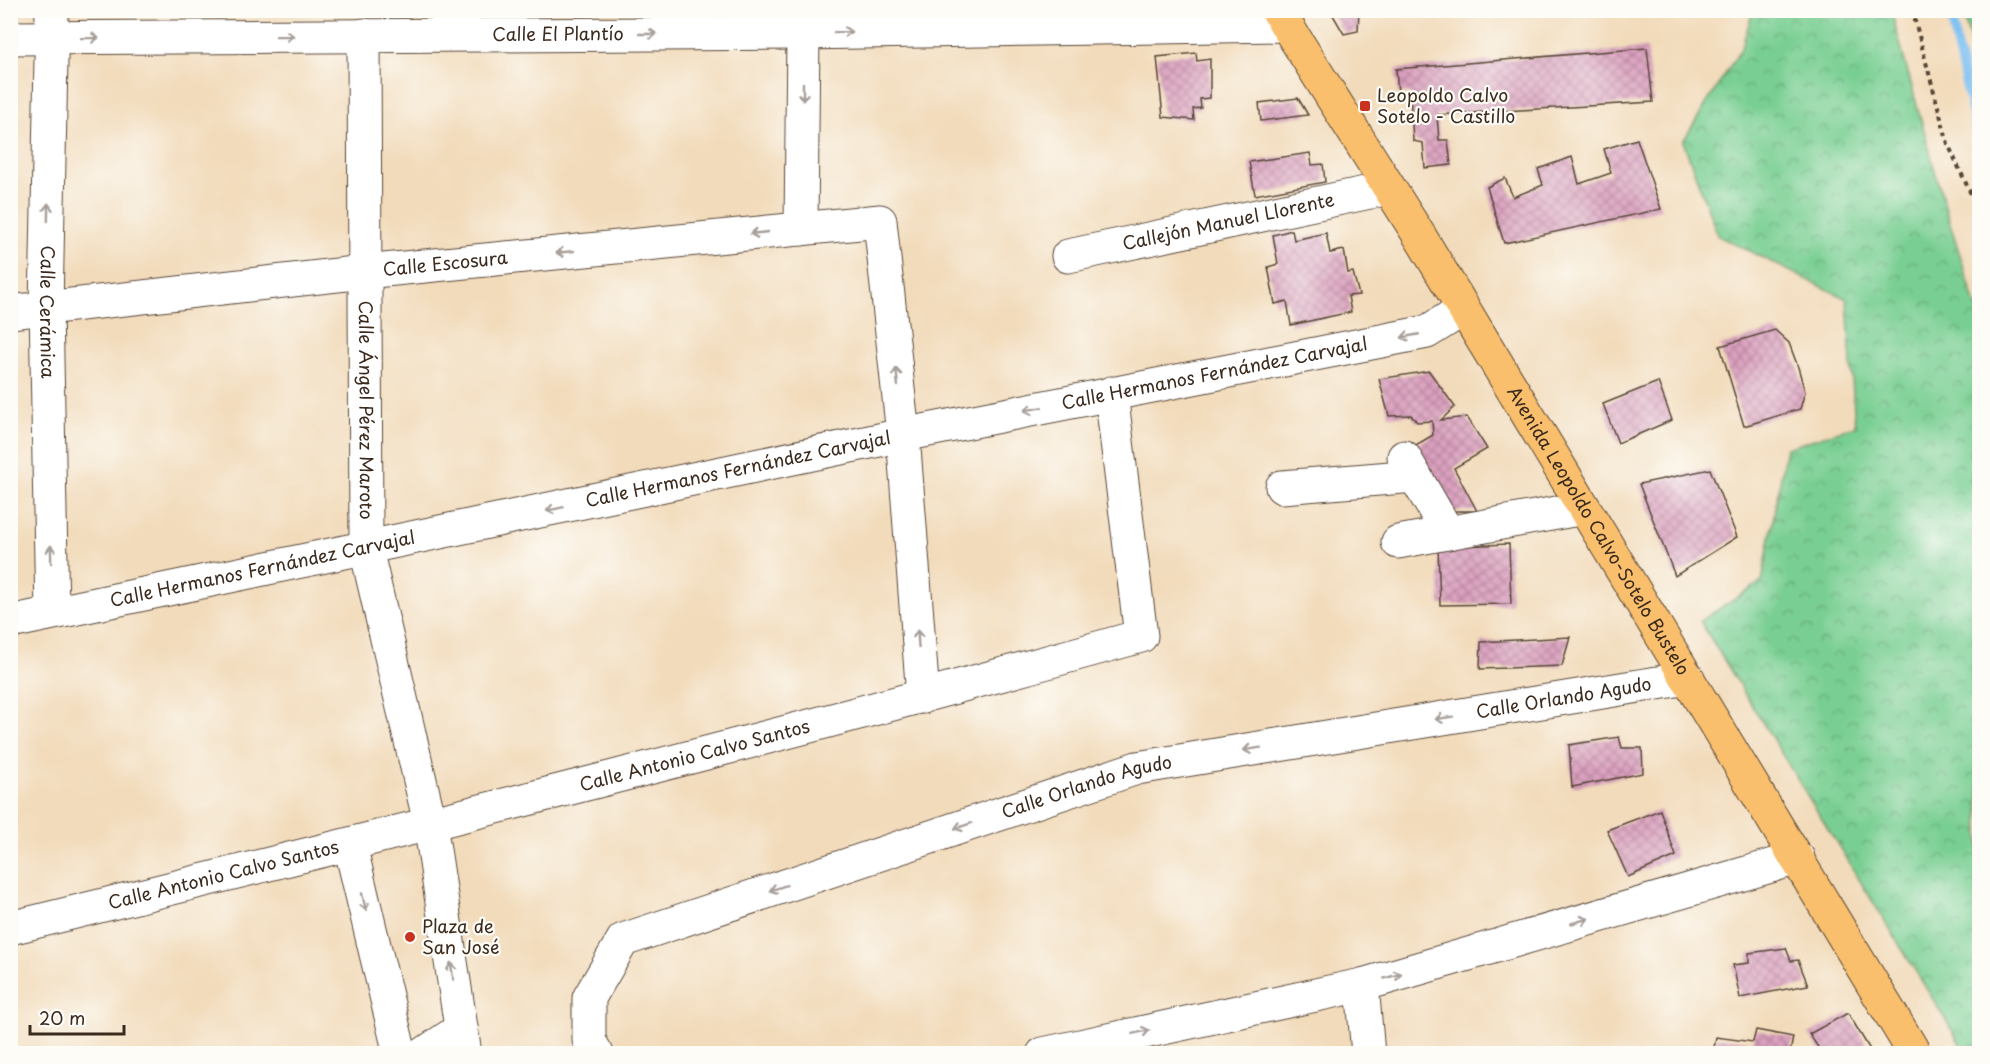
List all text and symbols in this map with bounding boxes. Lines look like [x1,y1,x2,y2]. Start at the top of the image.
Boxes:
street label: Calle El Plantío [492,19,624,47]
one-way arrow [832,27,852,38]
one-way arrow [637,28,657,40]
one-way arrow [274,30,294,41]
one-way arrow [79,32,99,43]
one-way arrow [797,81,808,101]
place label: Leopoldo Calvo Sotelo - Castillo [1377,81,1515,129]
marker: Leopoldo Calvo Sotelo - Castillo [1358,99,1372,113]
street label: Callejón Manuel Llorente [1120,185,1337,256]
one-way arrow [42,203,53,223]
one-way arrow [750,228,770,239]
street label: Calle Escosura [382,243,509,282]
street label: Calle Cerámica [34,245,62,379]
one-way arrow [556,247,576,258]
street label: Calle Ángel Pérez Maroto [353,300,381,520]
street label: Calle Hermanos Fernández Carvajal [1059,329,1370,416]
one-way arrow [1401,331,1421,342]
one-way arrow [891,367,902,387]
street label: Avenida Leopoldo Calvo-Sotelo Bustelo [1501,380,1698,680]
one-way arrow [1024,404,1044,415]
street label: Calle Hermanos Fernández Carvajal [583,423,893,513]
one-way arrow [545,504,565,515]
street label: Calle Hermanos Fernández Carvajal [107,523,417,613]
one-way arrow [45,545,56,565]
one-way arrow [913,630,924,650]
street label: Calle Orlando Agudo [1474,669,1653,724]
street label: Calle Antonio Calvo Santos [576,712,812,797]
one-way arrow [1435,713,1455,724]
one-way arrow [1242,744,1262,755]
street label: Calle Orlando Agudo [997,748,1174,824]
one-way arrow [954,822,973,833]
street label: Calle Antonio Calvo Santos [105,832,341,915]
one-way arrow [769,884,788,895]
one-way arrow [358,892,370,911]
place label: Plaza de San José [422,912,500,960]
one-way arrow [1570,915,1589,927]
marker: Plaza de San José [403,930,417,944]
one-way arrow [447,962,458,981]
one-way arrow [1383,970,1402,981]
scale bar [30,998,124,1036]
text: 20 m [39,1004,85,1031]
one-way arrow [1132,1026,1151,1038]

